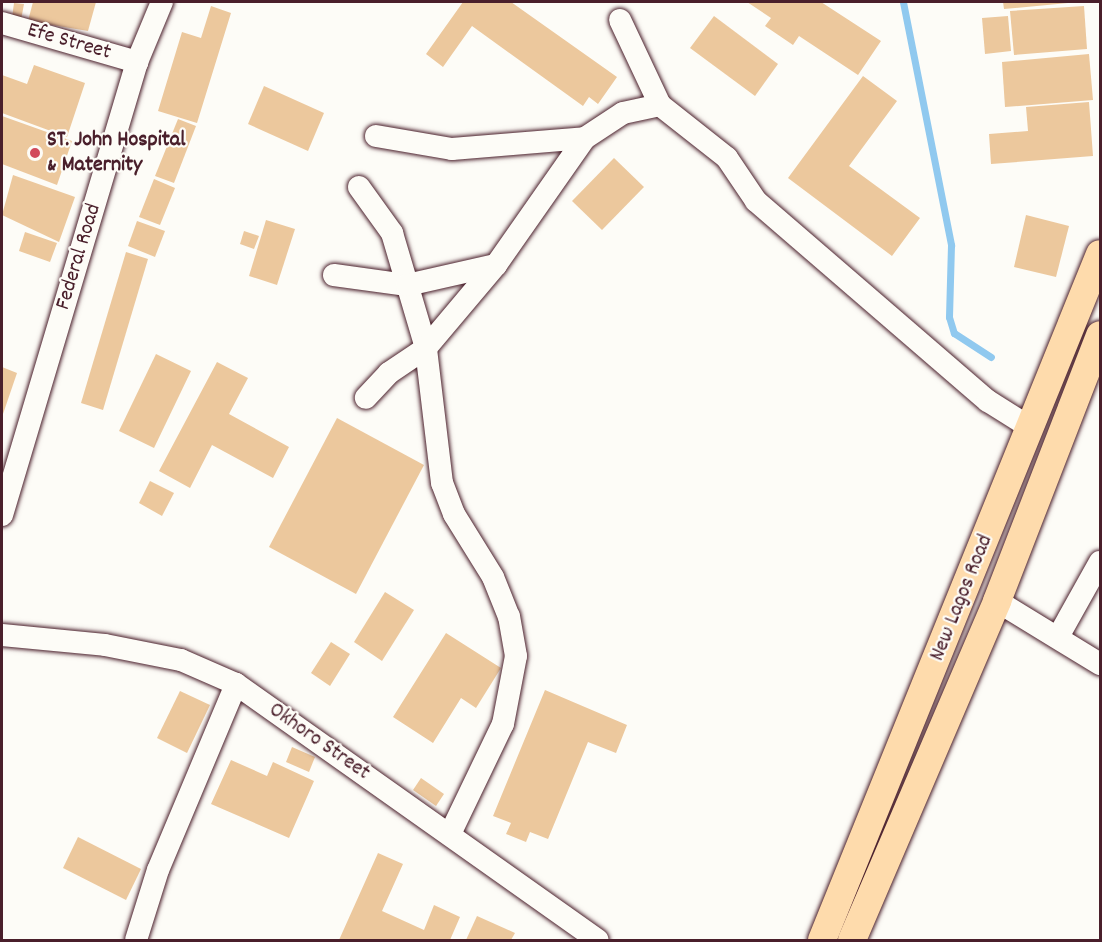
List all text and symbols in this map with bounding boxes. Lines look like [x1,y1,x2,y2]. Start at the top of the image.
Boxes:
street label: Efe Street [24,17,114,67]
place label: ST. John Hospital & Maternity [47,127,185,178]
marker: ST. John Hospital & Maternity [28,146,42,160]
street label: Federal Road [50,201,108,313]
street label: New Lagos Road [925,531,999,665]
street label: Okhoro Street [263,697,375,787]

